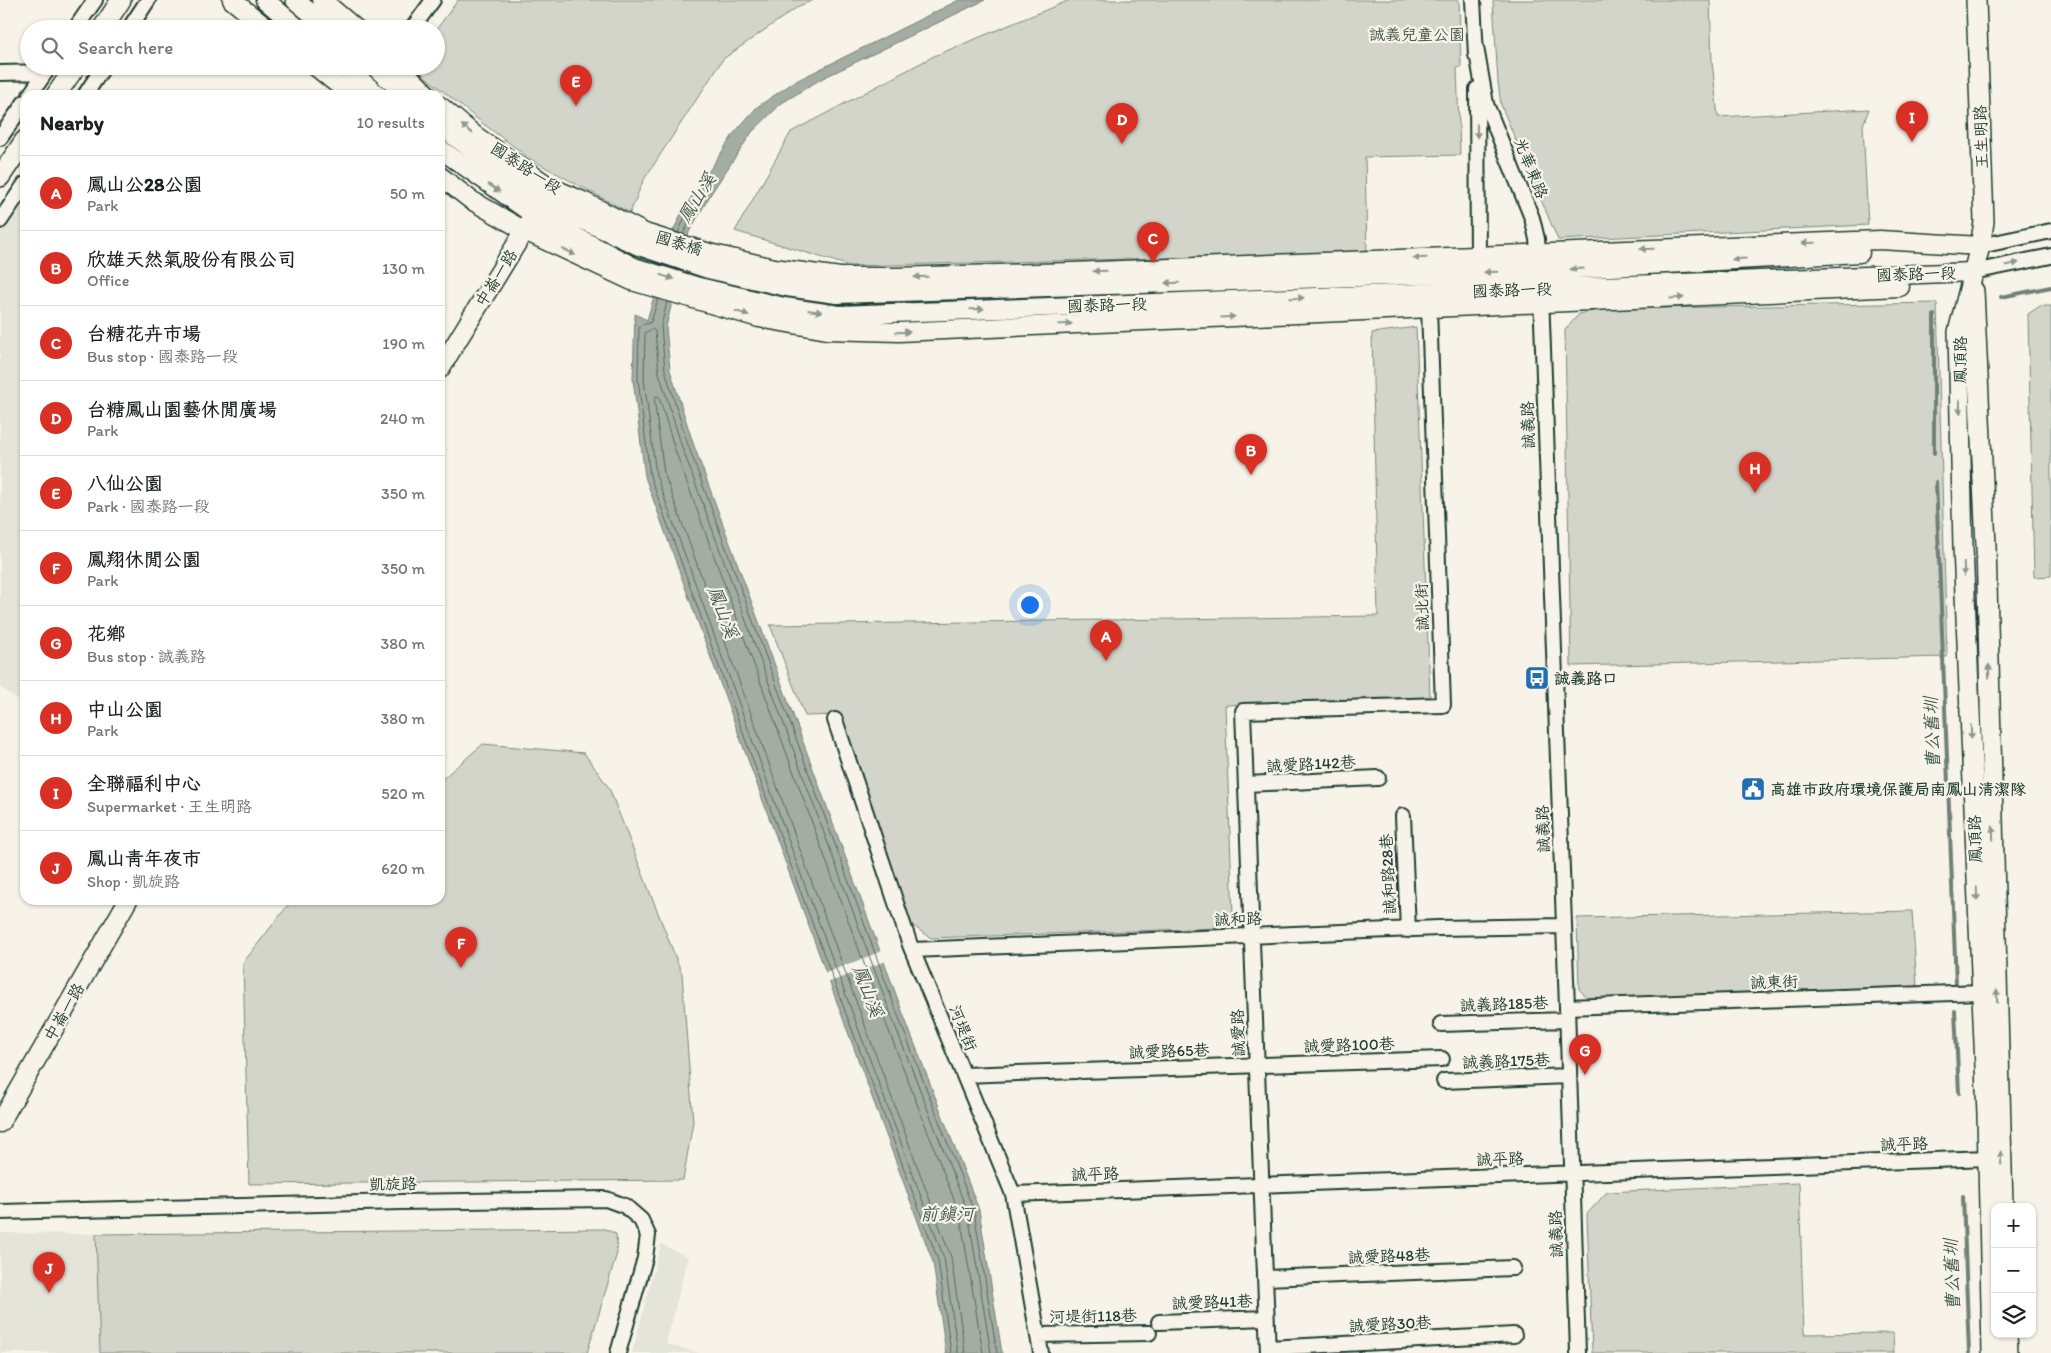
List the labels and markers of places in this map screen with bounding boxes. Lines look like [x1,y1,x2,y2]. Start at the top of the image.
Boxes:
pin: E [560,65,592,106]
pin: I [1896,101,1928,142]
pin: D [1106,103,1138,144]
pin: C [1137,222,1169,263]
pin: B [1235,434,1267,475]
pin: H [1739,452,1771,493]
pin: A [1090,620,1122,661]
bus stop icon: 誠義路口 [1524,665,1550,691]
place label: 誠義路口 [1554,669,1618,688]
public building icon: 高雄市政府環境保護局南鳳山清潔隊 [1740,776,1766,802]
place label: 高雄市政府環境保護局南鳳山清潔隊 [1770,780,2026,799]
pin: F [445,927,477,968]
pin: G [1569,1034,1601,1075]
pin: J [33,1252,65,1293]

